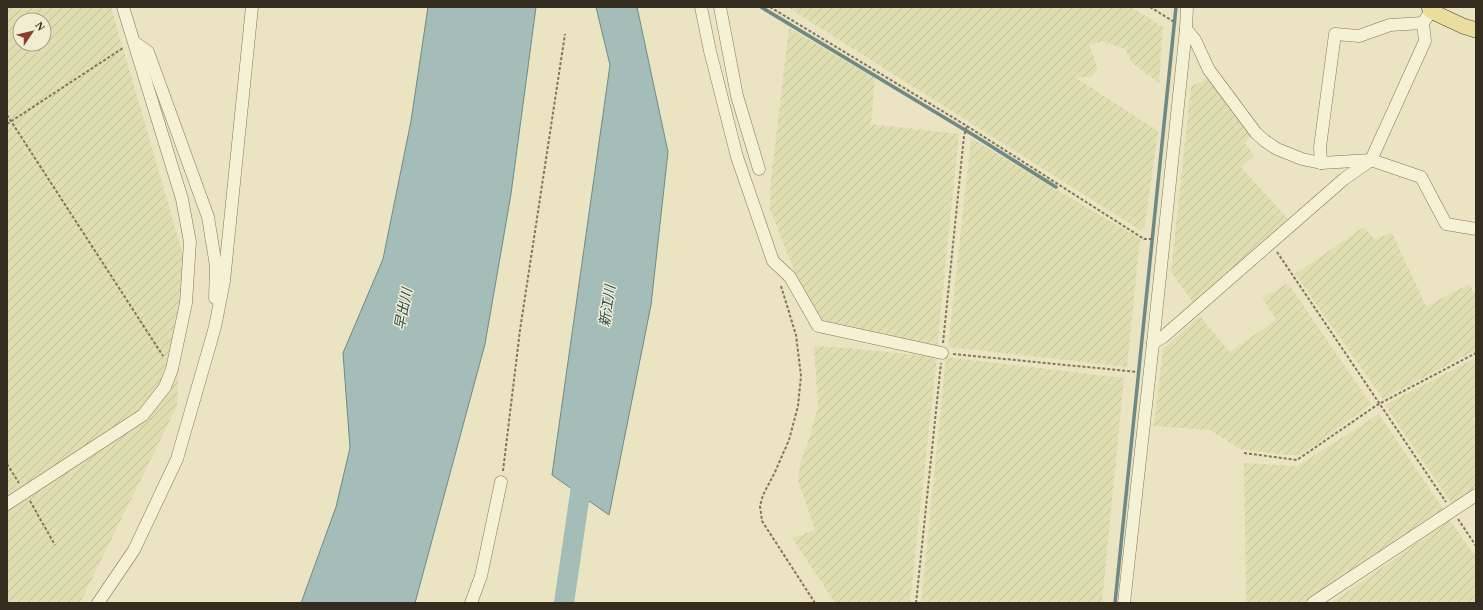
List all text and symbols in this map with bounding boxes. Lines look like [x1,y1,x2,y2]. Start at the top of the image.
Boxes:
north arrow [12,12,52,52]
text: N [33,20,47,33]
water label: 新江川 [597,282,618,328]
water label: 早出川 [392,285,415,331]

